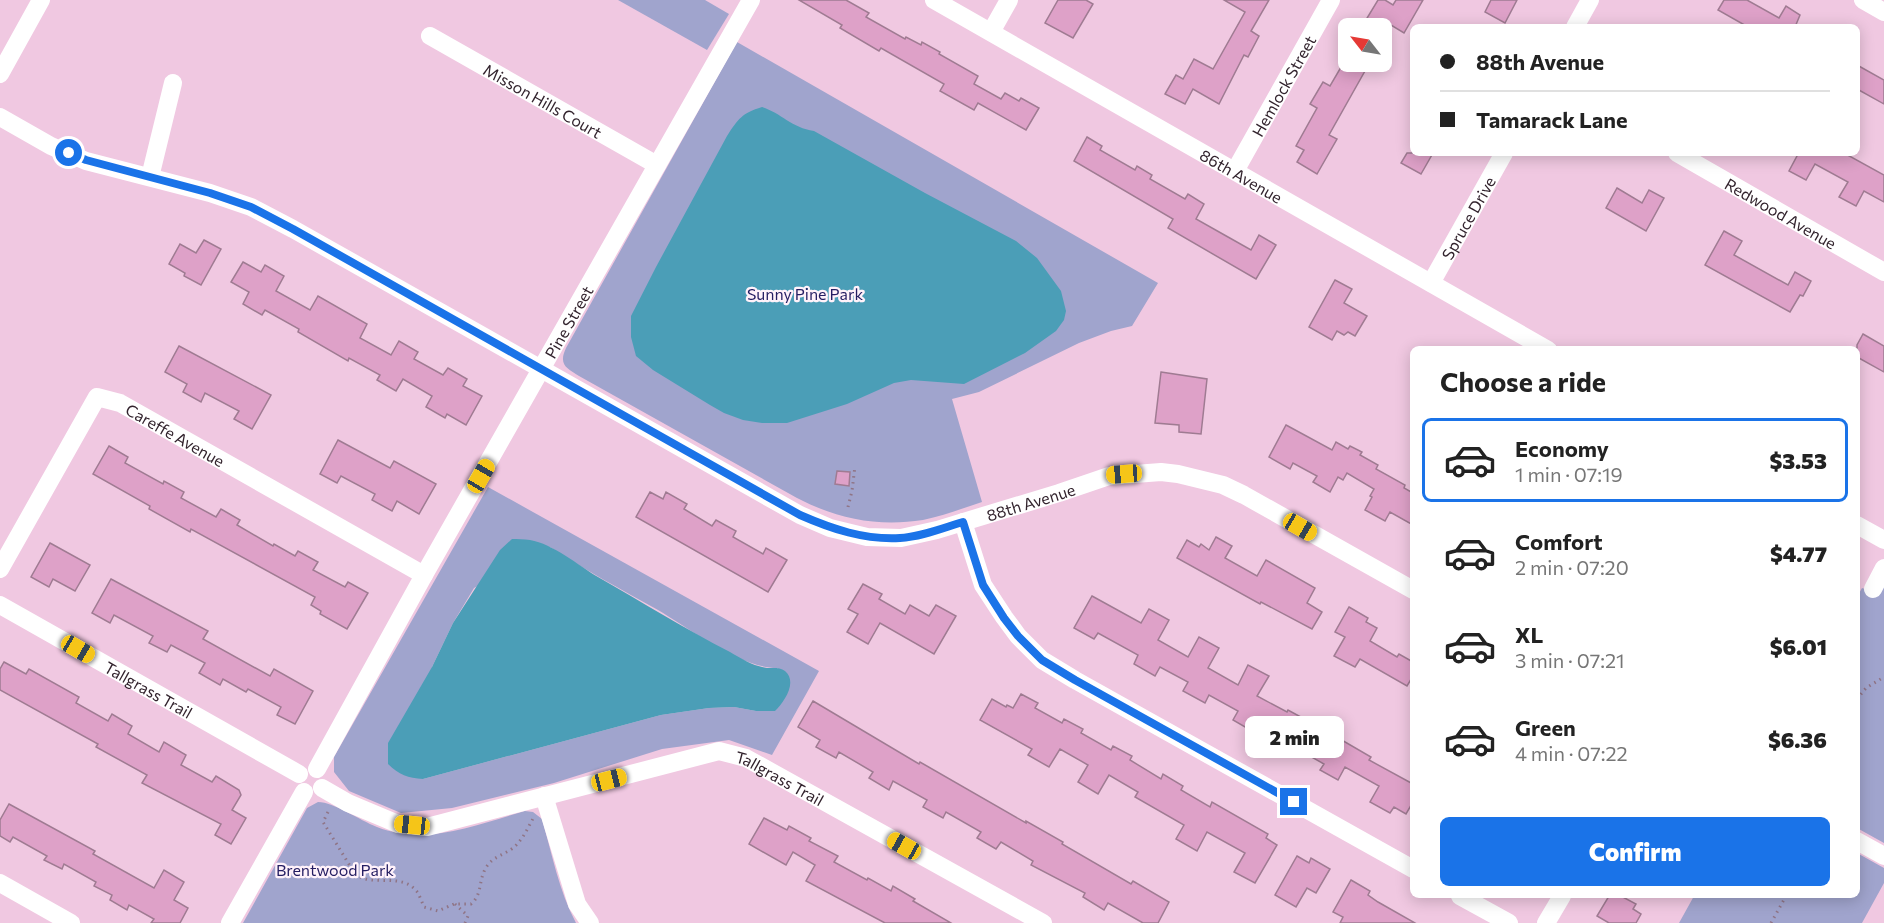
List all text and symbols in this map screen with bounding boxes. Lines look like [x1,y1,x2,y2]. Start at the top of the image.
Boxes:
north arrow [1338,18,1392,72]
map controls [1338,18,1392,72]
street label: Hemlock Street [1247,31,1319,139]
text: 88th Avenue [1476,48,1604,75]
street label: Misson Hills Court [481,59,606,142]
text: Tamarack Lane [1476,106,1628,133]
route start [55,139,82,166]
street label: 86th Avenue [1197,144,1286,206]
street label: Spruce Drive [1437,173,1499,263]
street label: Redwood Avenue [1722,173,1840,252]
street label: Pine Street [540,282,596,361]
park label: Sunny Pine Park [747,284,863,303]
text: Choose a ride [1440,365,1606,398]
street label: Careffe Avenue [123,399,228,470]
icon: car [1443,433,1497,487]
text: Economy [1515,435,1609,462]
text: $3.53 [1769,447,1827,474]
car [464,456,498,496]
text: 1 min · 07:19 [1515,462,1623,486]
car [1105,464,1143,484]
street label: 88th Avenue [984,479,1077,524]
car [1280,510,1320,544]
icon: car [1443,526,1497,580]
text: Comfort [1515,528,1603,555]
text: $4.77 [1770,540,1827,567]
text: 2 min · 07:20 [1515,555,1629,579]
icon: car [1443,619,1497,673]
text: XL [1515,621,1543,648]
car [58,632,98,666]
text: $6.01 [1770,633,1827,660]
text: 3 min · 07:21 [1515,648,1625,672]
street label: Tallgrass Trail [102,657,196,722]
icon: car [1443,712,1497,766]
text: Green [1515,714,1576,741]
callout: 2 min [1244,715,1344,757]
text: 2 min [1269,725,1320,749]
text: $6.36 [1768,726,1827,753]
text: 4 min · 07:22 [1515,741,1628,765]
street label: Tallgrass Trail [734,746,828,809]
car [589,767,629,793]
route end [1280,788,1307,815]
car [393,814,431,836]
button: Confirm [1440,817,1830,886]
car [884,829,924,863]
park label: Brentwood Park [276,860,394,879]

